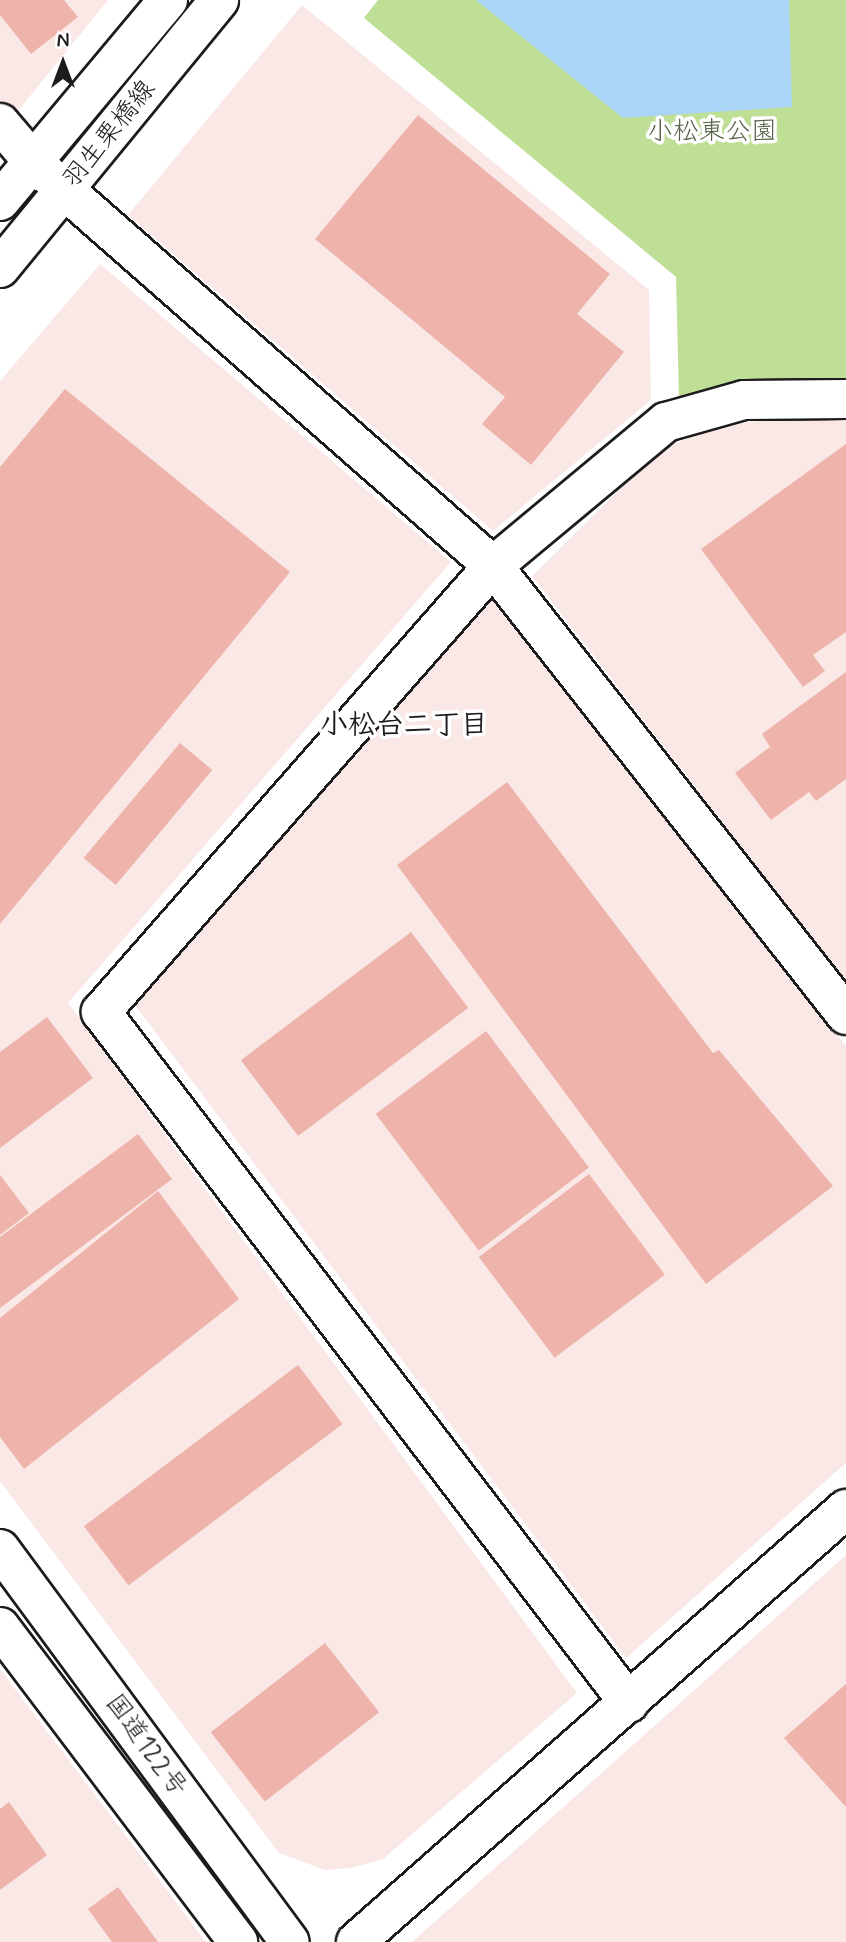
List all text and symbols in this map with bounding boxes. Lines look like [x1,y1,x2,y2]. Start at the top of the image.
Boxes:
north arrow [28,28,98,98]
text: N [57,29,69,54]
street label: 羽生栗橋線 [57,75,163,195]
park label: 小松東公園 [647,117,777,149]
district label: 小松台二丁目 [320,709,488,743]
street label: 国道122号 [97,1689,193,1803]

